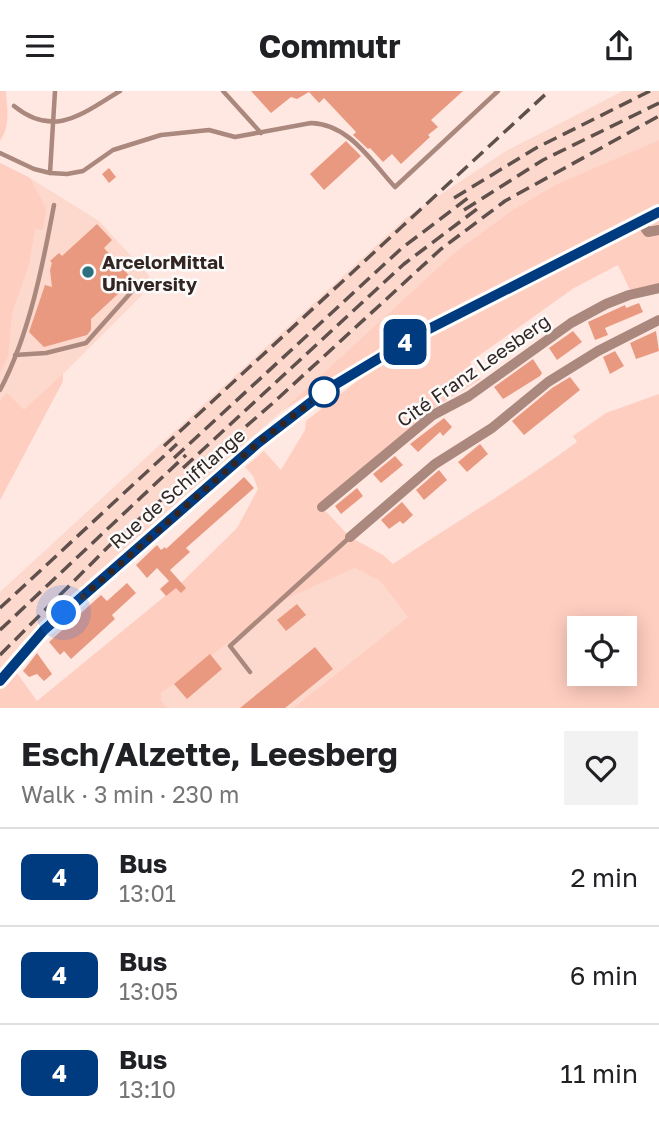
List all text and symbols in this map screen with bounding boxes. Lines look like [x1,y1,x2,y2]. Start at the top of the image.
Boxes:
icon: menu [21,27,59,65]
text: Commutr [258,27,401,65]
icon: share [600,27,638,65]
place label: ArcelorMittal University [102,250,224,295]
marker: ArcelorMittal University [80,264,96,280]
street label: Cité Franz Leesberg [392,309,554,431]
line badge: 4 [382,319,428,365]
text: 4 [398,327,413,356]
unlabelled marker [309,377,339,407]
street label: Rue de Schifflange [105,423,249,553]
your location [46,595,81,630]
map controls [567,616,637,686]
button: locate [567,616,637,686]
button: heart [564,731,638,805]
text: Esch/Alzette, Leesberg [21,734,398,773]
text: Walk · 3 min · 230 m [21,780,239,808]
text: Bus [119,848,167,879]
text: 4 [52,862,67,891]
text: 2 min [570,862,638,893]
text: 13:01 [119,879,176,907]
text: Bus [119,946,167,977]
text: 4 [52,960,67,989]
text: 6 min [570,960,638,991]
text: 13:05 [119,977,178,1005]
text: Bus [119,1044,167,1075]
text: 4 [52,1058,67,1087]
text: 11 min [560,1058,638,1089]
text: 13:10 [119,1075,176,1103]

